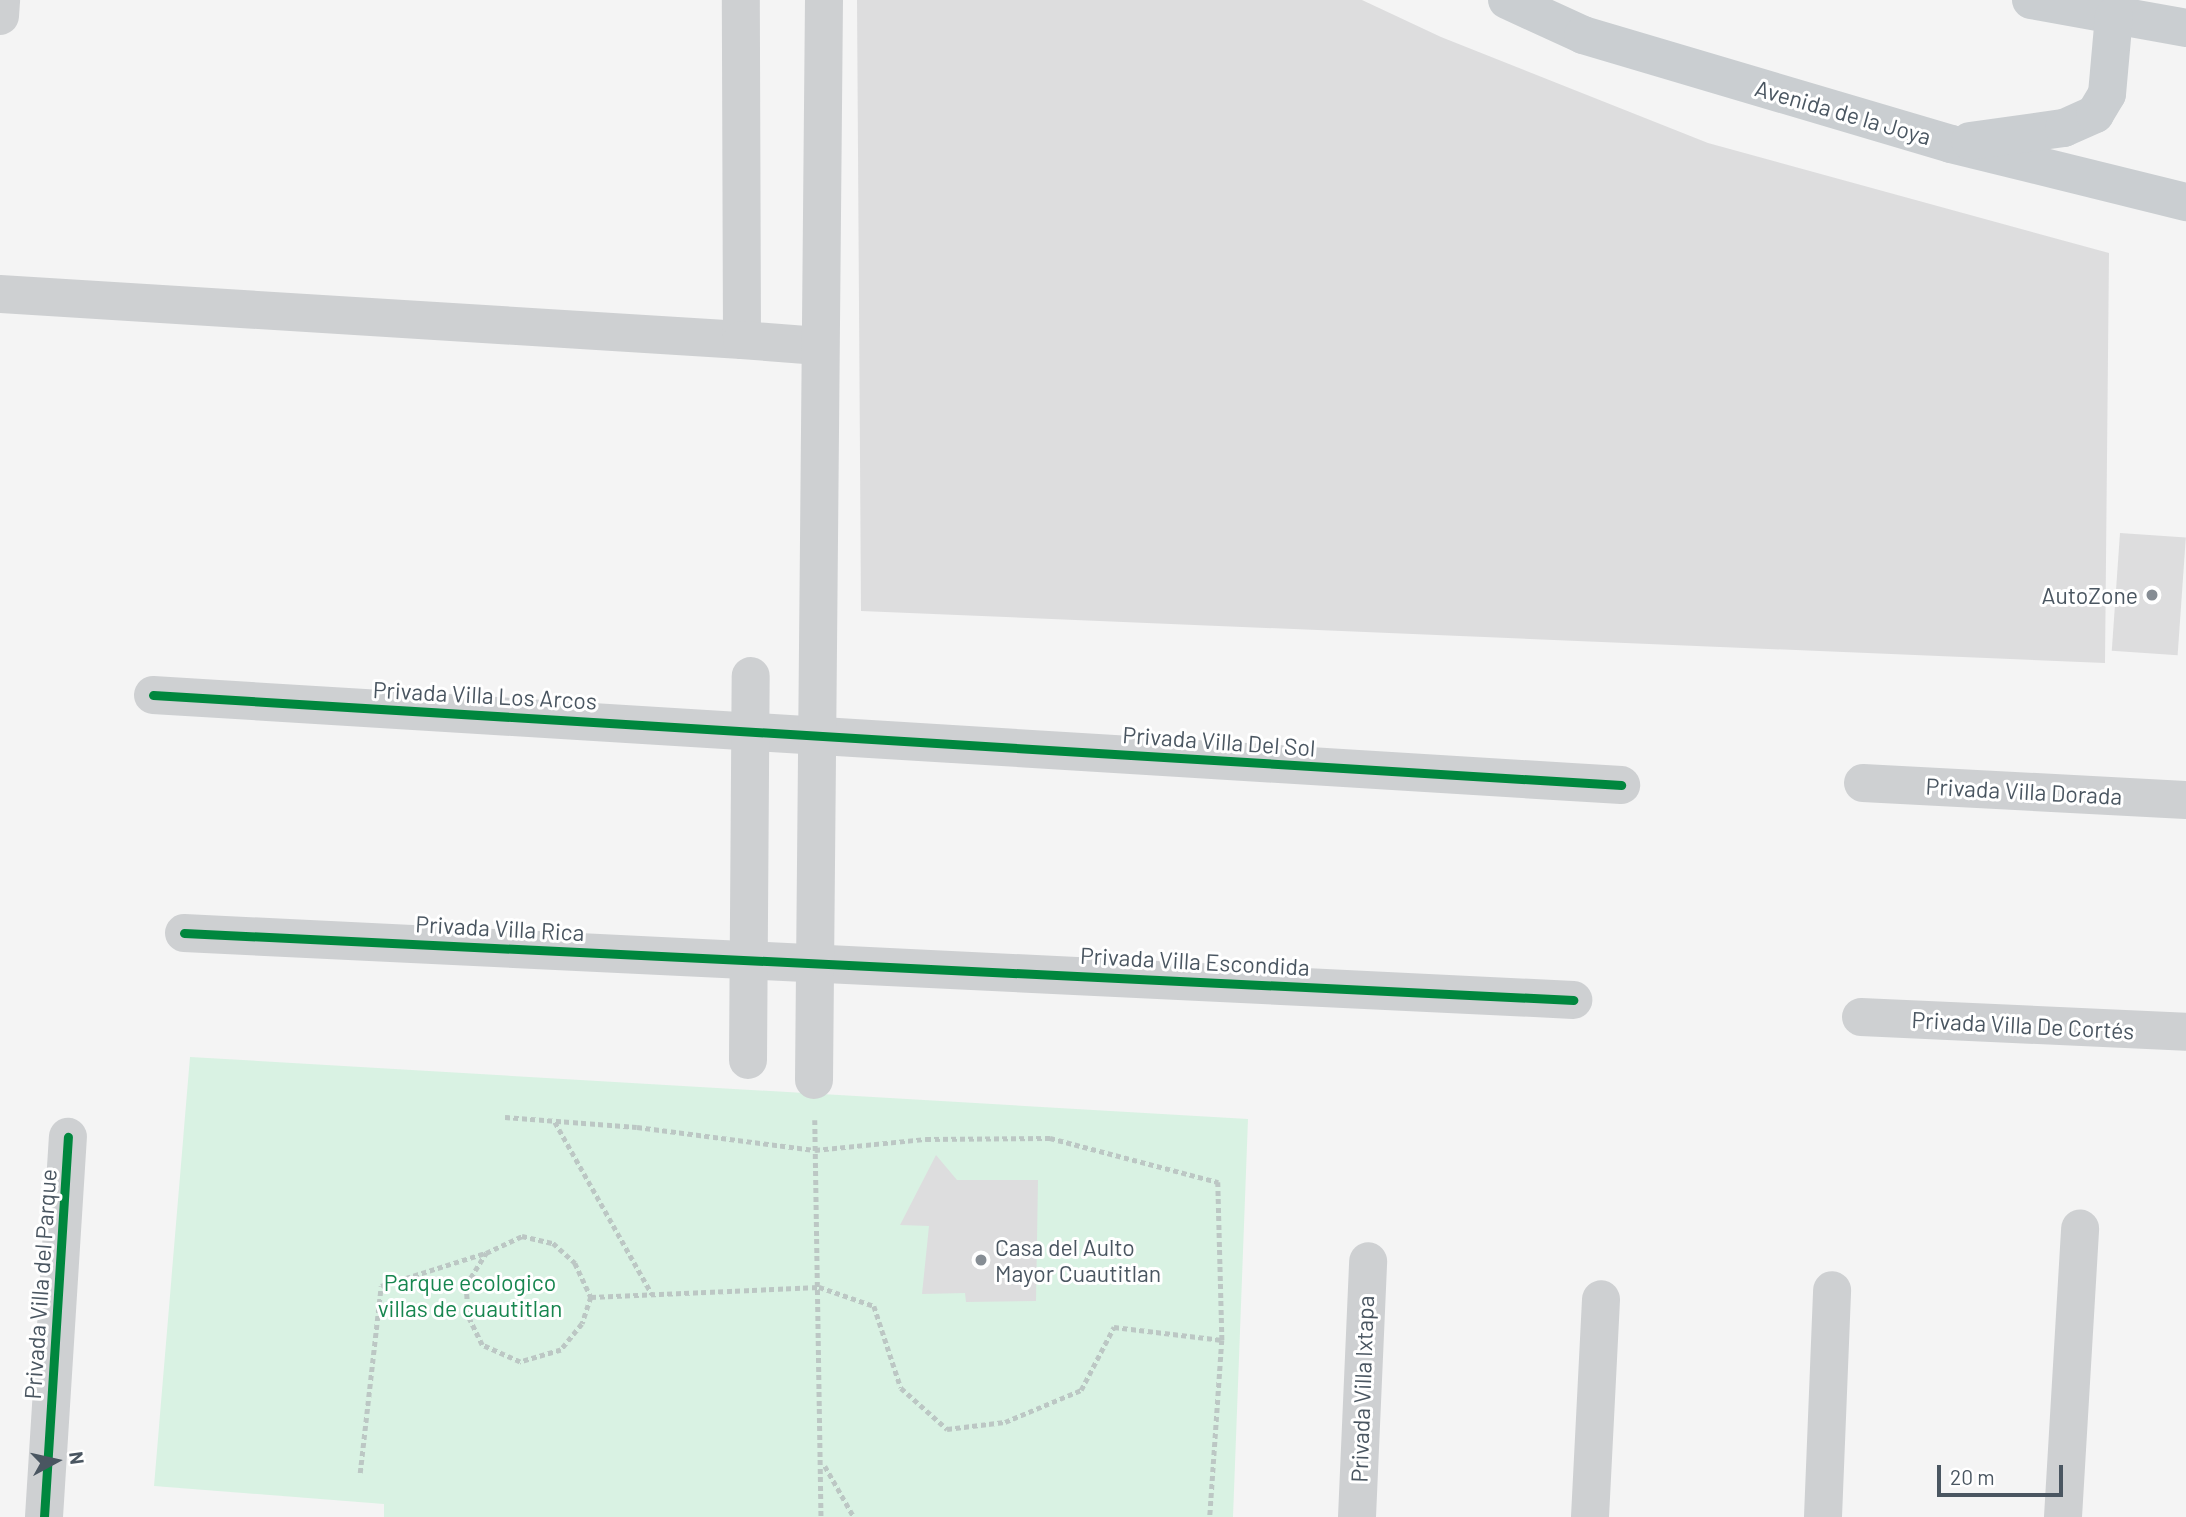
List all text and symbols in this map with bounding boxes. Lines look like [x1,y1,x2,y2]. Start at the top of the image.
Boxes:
street label: Avenida de la Joya [1752,74,1934,150]
place label: AutoZone [2041,581,2138,609]
marker: AutoZone [2144,587,2160,603]
street label: Privada Villa Los Arcos [372,675,598,715]
street label: Privada Villa Del Sol [1122,720,1316,762]
street label: Privada Villa Dorada [1925,772,2123,810]
street label: Privada Villa Rica [415,910,585,946]
street label: Privada Villa Escondida [1079,941,1311,981]
street label: Privada Villa De Cortés [1911,1005,2135,1045]
street label: Privada Villa del Parque [18,1168,62,1400]
place label: Casa del Aulto Mayor Cuautitlan [995,1233,1161,1287]
marker: Casa del Aulto Mayor Cuautitlan [973,1252,989,1268]
park label: Parque ecologico villas de cuautitlan [378,1268,562,1322]
street label: Privada Villa Ixtapa [1345,1295,1379,1483]
north arrow [21,1426,91,1496]
text: N [65,1450,90,1466]
scale bar [1941,1450,2067,1494]
text: 20 m [1950,1464,1995,1489]

